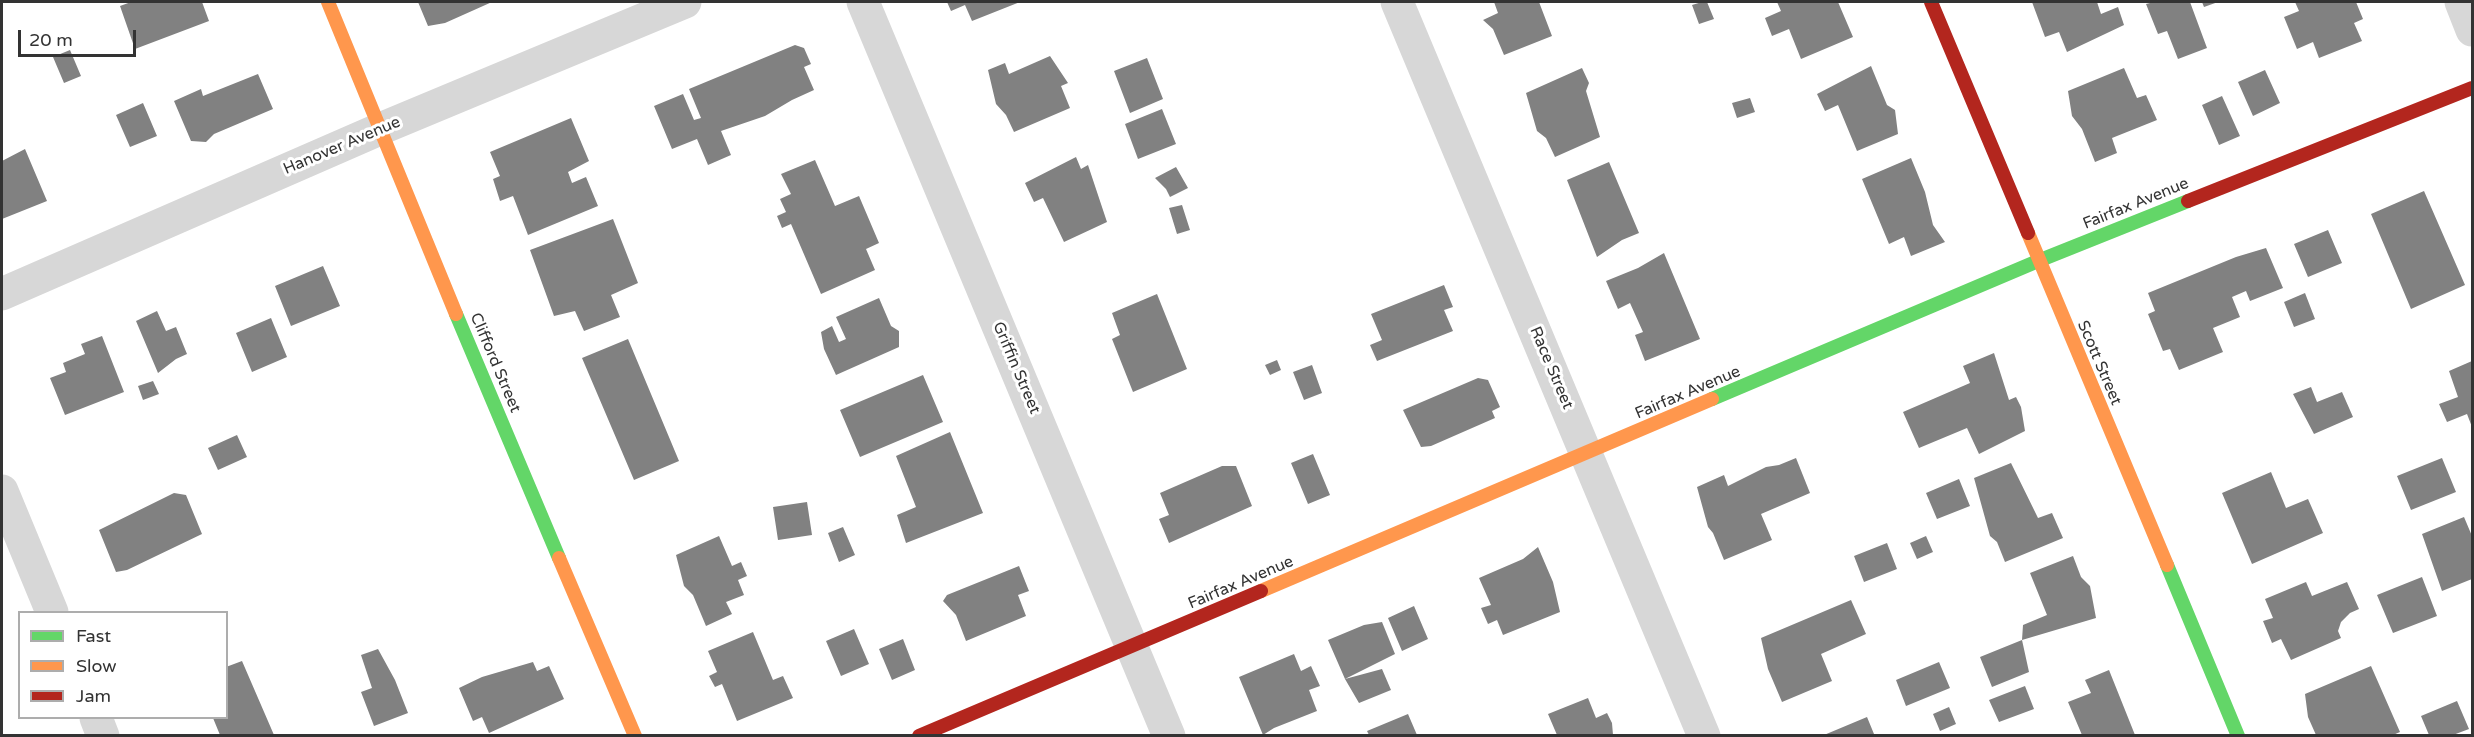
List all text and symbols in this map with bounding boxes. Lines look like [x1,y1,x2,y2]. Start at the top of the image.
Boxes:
scale bar [21,18,140,56]
text: 20 m [29,29,73,51]
street label: Hanover Avenue [281,113,403,179]
street label: Fairfax Avenue [2080,174,2192,234]
street label: Clifford Street [465,310,525,416]
street label: Scott Street [2073,318,2125,408]
street label: Griffin Street [988,319,1044,417]
street label: Race Street [1525,324,1577,412]
street label: Fairfax Avenue [1632,362,1744,424]
street label: Fairfax Avenue [1185,552,1297,614]
legend [18,611,228,719]
text: Fast [76,625,111,647]
text: Slow [76,655,117,677]
text: Jam [76,685,111,707]

